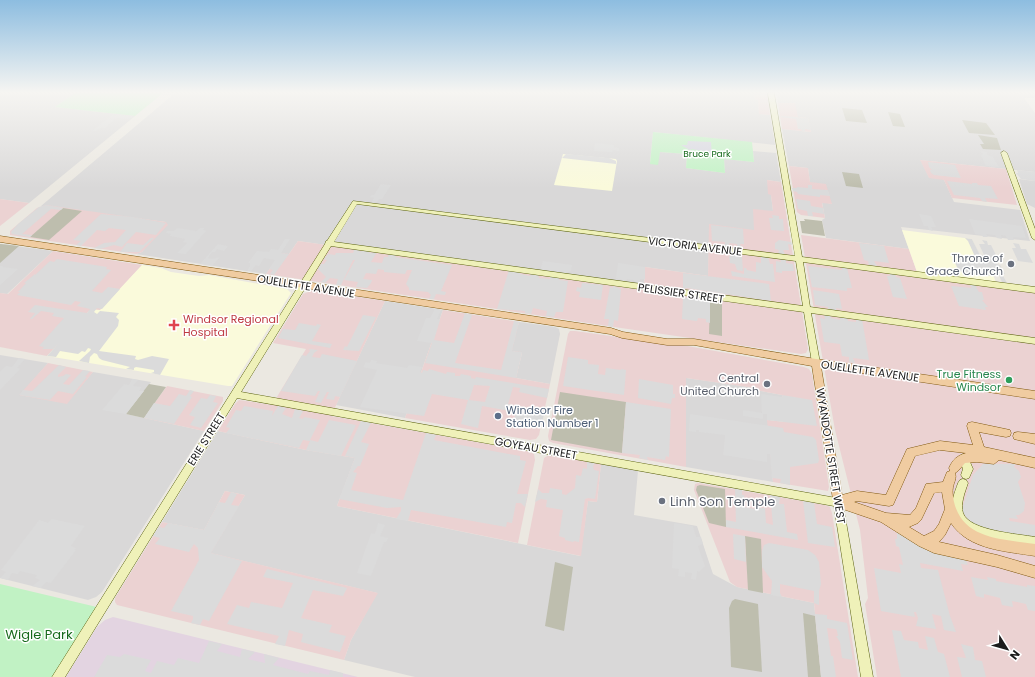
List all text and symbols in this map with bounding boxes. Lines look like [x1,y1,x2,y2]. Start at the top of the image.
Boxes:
park label: Bruce Park [683,148,731,160]
street label: VICTORIA AVENUE [647,232,743,260]
place label: Throne of Grace Church [926,250,1003,279]
marker: Throne of Grace Church [1006,259,1016,269]
street label: OUELLETTE AVENUE [256,270,356,302]
street label: PELISSIER STREET [637,279,725,307]
place label: Windsor Regional Hospital [183,311,279,340]
marker: Windsor Regional Hospital [168,319,180,331]
street label: OUELLETTE AVENUE [820,356,920,386]
place label: True Fitness Windsor [937,366,1001,395]
place label: Central United Church [680,370,759,399]
marker: True Fitness Windsor [1004,375,1014,385]
marker: Central United Church [762,379,772,389]
street label: WYANDOTTE STREET WEST [812,387,850,525]
place label: Windsor Fire Station Number 1 [506,402,599,431]
street label: ERIE STREET [183,409,229,469]
marker: Windsor Fire Station Number 1 [493,411,503,421]
street label: GOYEAU STREET [494,433,578,463]
place label: Linh Son Temple [670,492,775,511]
marker: Linh Son Temple [657,496,667,506]
park label: Wigle Park [5,625,73,644]
north arrow [987,629,1027,669]
text: N [1006,647,1024,663]

